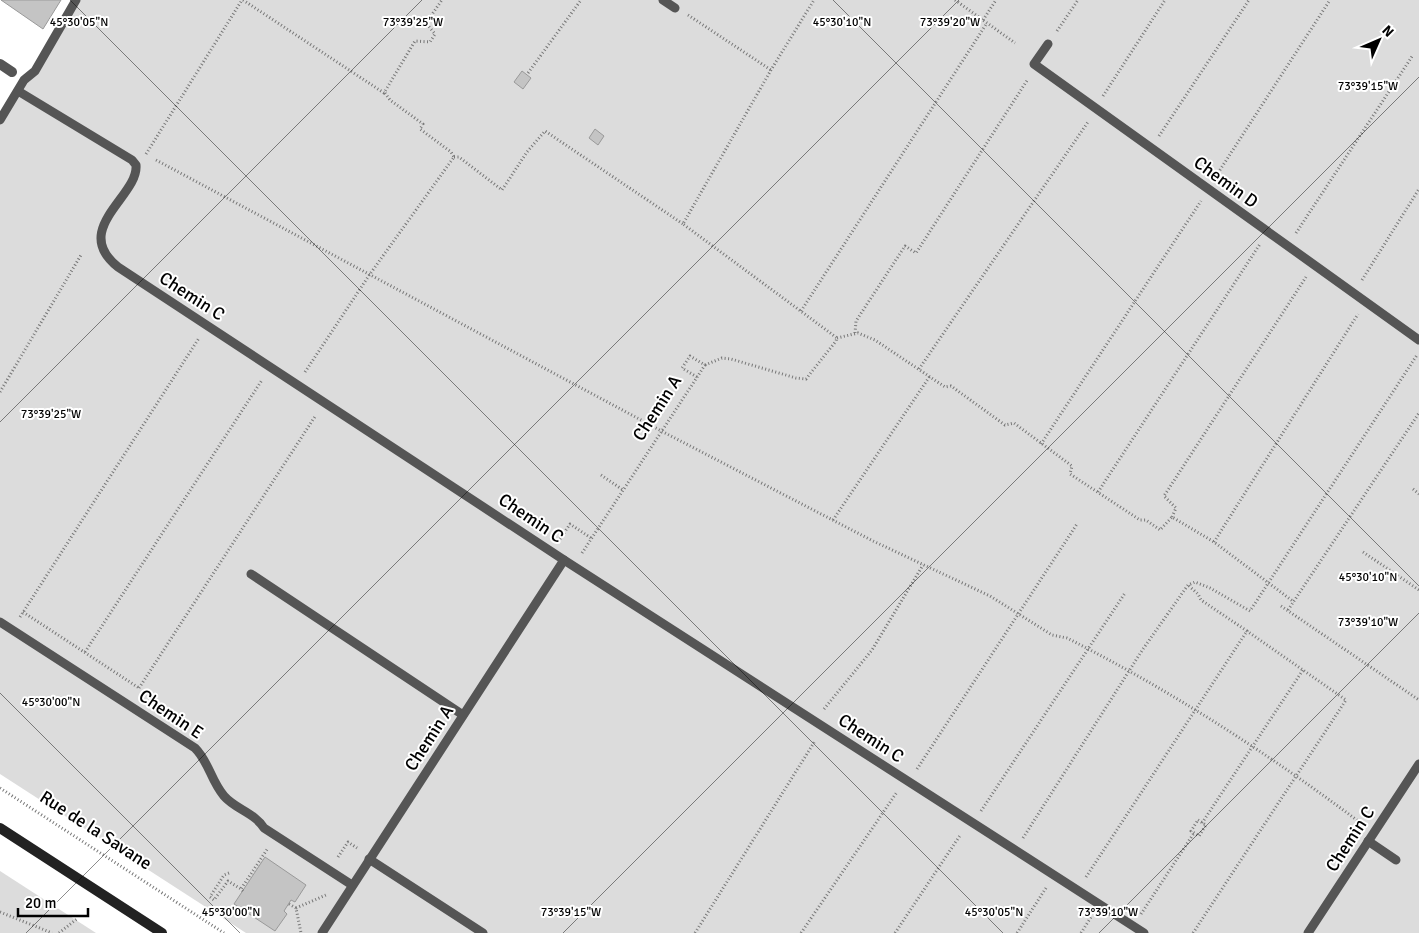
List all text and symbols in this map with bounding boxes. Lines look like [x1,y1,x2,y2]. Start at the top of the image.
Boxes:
text: 45°30'05"N [50,15,108,30]
text: 73°39'25"W [383,15,443,30]
text: 45°30'10"N [813,15,871,30]
text: 73°39'20"W [920,15,980,30]
north arrow [1354,15,1404,65]
text: N [1378,22,1397,41]
text: 73°39'15"W [1338,79,1398,94]
street label: Chemin D [1189,151,1263,213]
street label: Chemin C [155,267,229,325]
street label: Chemin A [628,371,686,445]
text: 73°39'25"W [21,407,81,422]
street label: Chemin C [494,488,568,548]
text: 45°30'10"N [1339,570,1397,585]
text: 73°39'10"W [1338,615,1398,630]
street label: Chemin E [135,685,207,743]
text: 45°30'00"N [22,695,80,710]
street label: Chemin A [400,701,458,775]
street label: Chemin C [834,709,908,767]
street label: Rue de la Savane [36,786,156,874]
street label: Chemin C [1321,802,1379,876]
scale bar [18,886,88,918]
text: 20 m [25,894,56,912]
text: 45°30'00"N [202,905,260,920]
text: 73°39'15"W [541,905,601,920]
text: 45°30'05"N [965,905,1023,920]
text: 73°39'10"W [1078,905,1138,920]

